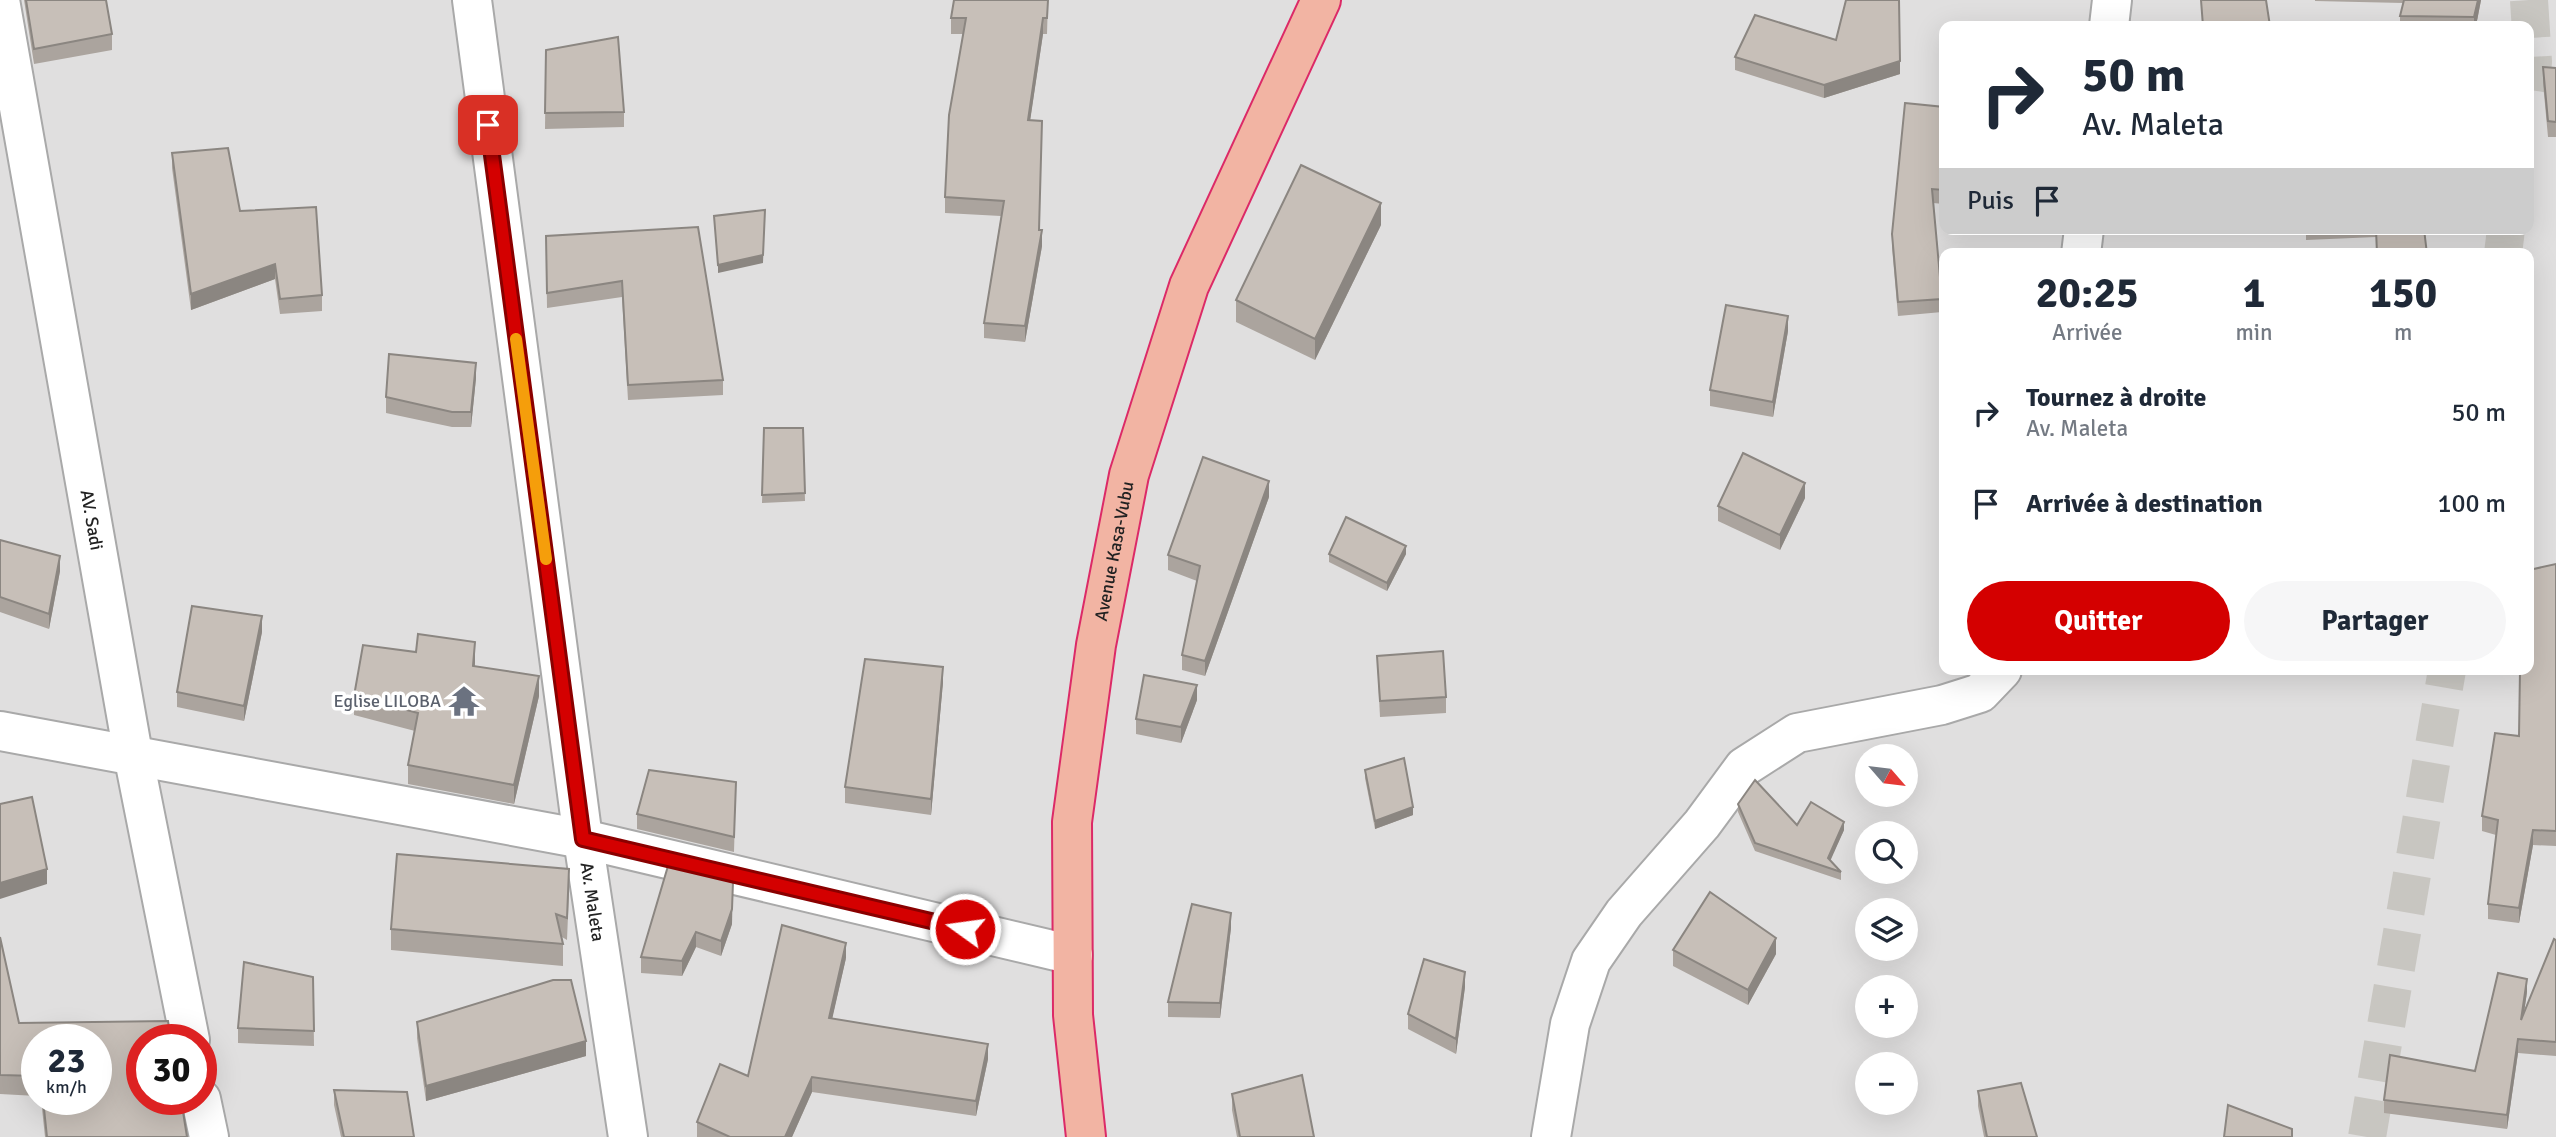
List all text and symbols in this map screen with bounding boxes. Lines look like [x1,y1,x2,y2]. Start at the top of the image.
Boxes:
text: 50 m [2082,45,2185,105]
icon: right [1967,49,2058,140]
pin [458,95,518,155]
text: Av. Maleta [2082,105,2224,144]
icon: arrive [469,106,507,144]
icon: arrive [2028,182,2066,220]
text: Puis [1967,185,2014,217]
text: 20:25 [2036,268,2139,319]
text: 1 [2243,268,2265,319]
text: 150 [2369,268,2437,319]
text: Arrivée [2052,318,2123,347]
text: min [2235,318,2273,347]
text: m [2394,318,2412,347]
text: Tournez à droite [2026,382,2206,414]
icon: right [1967,394,2005,432]
text: 50 m [2451,397,2506,429]
text: Av. Maleta [2026,414,2128,443]
street label: Avenue Kasa-Vubu [1090,479,1139,623]
icon: arrive [1967,485,2005,523]
street label: AV. Sadi [76,488,108,552]
text: Arrivée à destination [2026,488,2263,520]
text: 100 m [2437,488,2506,520]
button: Quitter [1967,581,2230,661]
button: Partager [2244,581,2506,661]
temple icon: Eglise LILOBA [447,684,481,718]
place label: Eglise LILOBA [333,690,441,712]
north arrow [1855,744,1918,807]
map controls [1855,744,1918,1115]
button: search [1855,821,1918,884]
street label: Av. Maleta [576,861,609,943]
position arrow [928,892,1002,966]
button: layers [1855,898,1918,961]
button: + [1855,975,1918,1038]
speed limit sign: 30 [126,1024,217,1115]
text: 23 [48,1039,85,1082]
button: − [1855,1052,1918,1115]
text: km/h [46,1076,87,1098]

